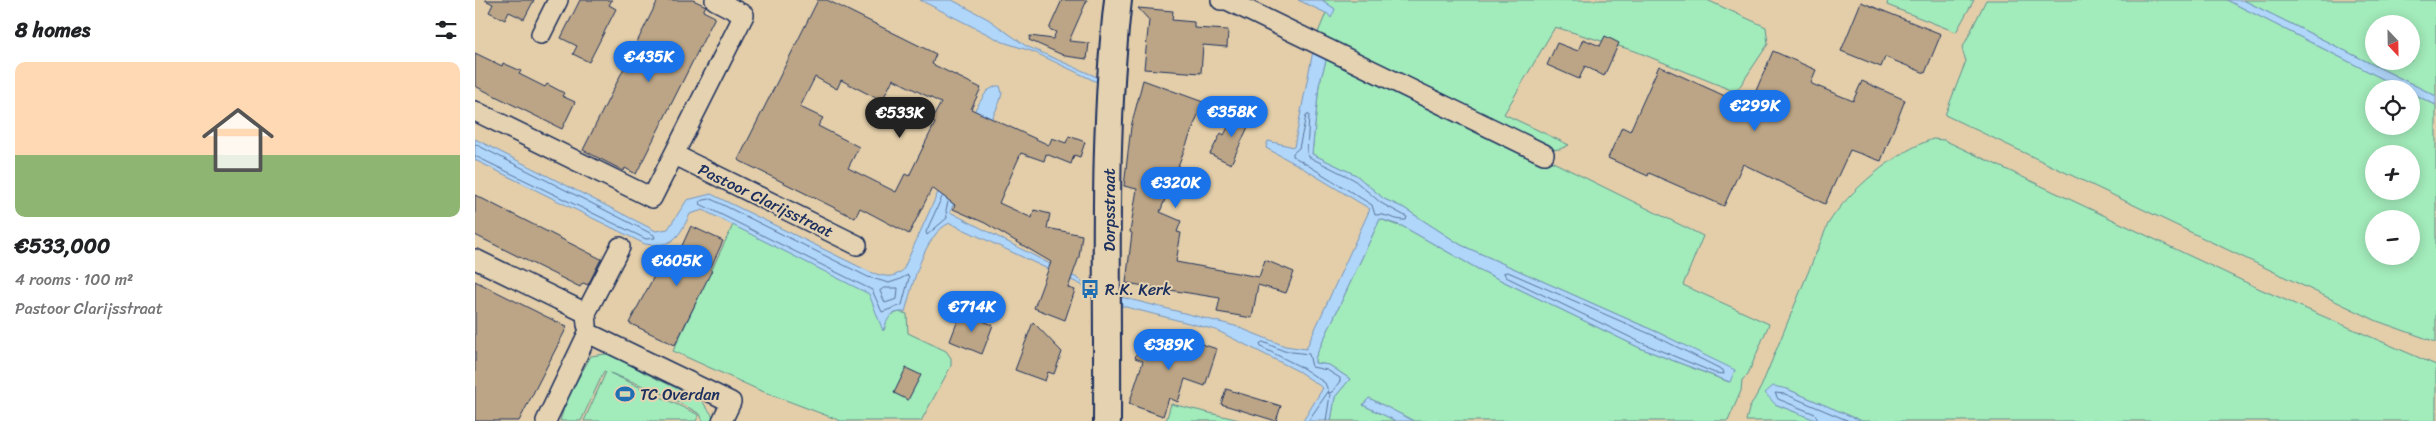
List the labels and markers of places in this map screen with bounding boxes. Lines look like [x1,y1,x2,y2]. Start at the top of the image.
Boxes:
pin: €435K [614,41,684,83]
pin: €299K [1720,90,1790,132]
pin: €533K [865,96,935,139]
pin: €358K [1197,96,1267,138]
pin: €320K [1141,166,1211,209]
pin: €605K [642,244,712,287]
place label: R.K. Kerk [1105,275,1172,304]
bus stop icon: R.K. Kerk [1079,278,1101,300]
pin: €714K [937,290,1007,333]
pin: €389K [1134,328,1204,371]
place label: TC Overdan [640,380,720,409]
sports icon: TC Overdan [614,383,636,405]

